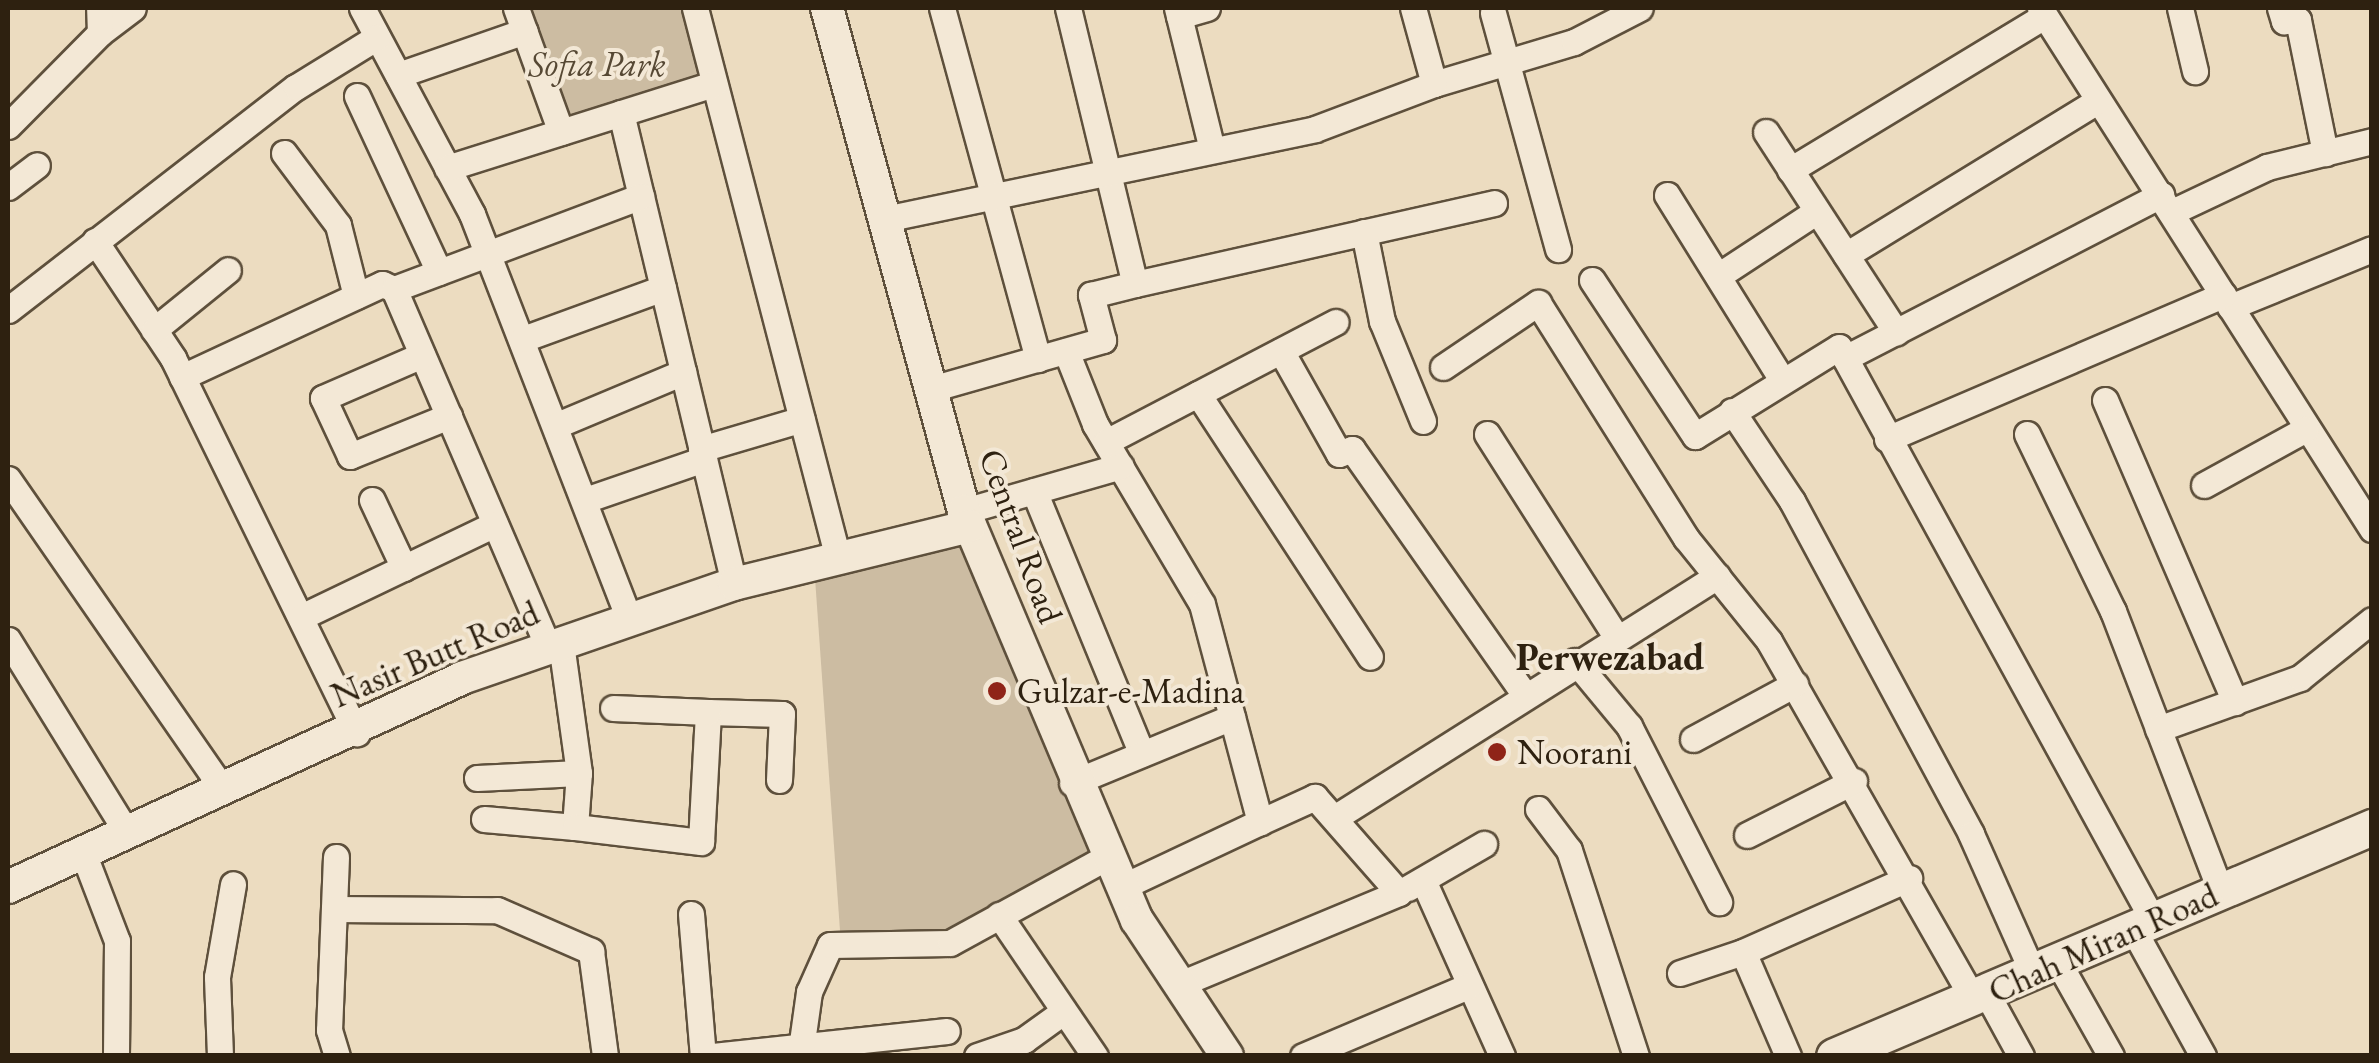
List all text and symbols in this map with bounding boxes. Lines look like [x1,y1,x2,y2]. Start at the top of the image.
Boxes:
park label: Sofia Park [528,43,666,85]
street label: Central Road [970,443,1072,629]
street label: Nasir Butt Road [325,591,545,717]
district label: Perwezabad [1516,634,1704,680]
place label: Gulzar-e-Madina [1017,670,1245,712]
marker: Gulzar-e-Madina [986,680,1008,702]
place label: Noorani [1517,731,1632,773]
marker: Noorani [1486,741,1508,763]
street label: Chah Miran Road [1982,874,2224,1012]

